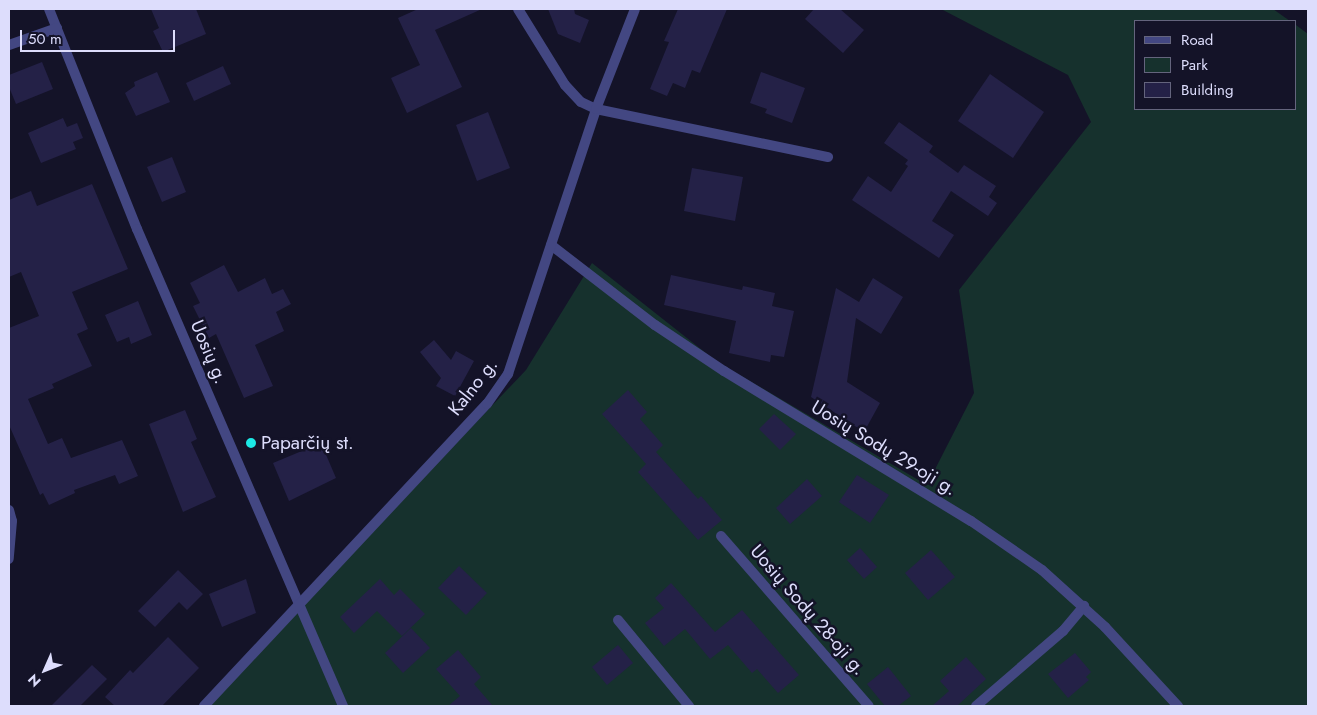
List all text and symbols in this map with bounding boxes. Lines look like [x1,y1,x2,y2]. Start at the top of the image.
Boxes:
scale bar [22,20,178,52]
legend [1134,20,1297,110]
text: 50 m [28,28,62,50]
text: Road [1181,29,1213,51]
text: Park [1181,54,1208,76]
text: Building [1181,79,1233,101]
street label: Uosių g. [185,317,233,387]
street label: Kalno g. [443,354,503,420]
street label: Uosių Sodų 29-oji g. [807,396,961,500]
place label: Paparčių st. [261,432,354,454]
marker: Paparčių st. [245,437,257,449]
street label: Uosių Sodų 28-oji g. [745,540,871,680]
north arrow [20,645,70,695]
text: N [23,669,45,691]

